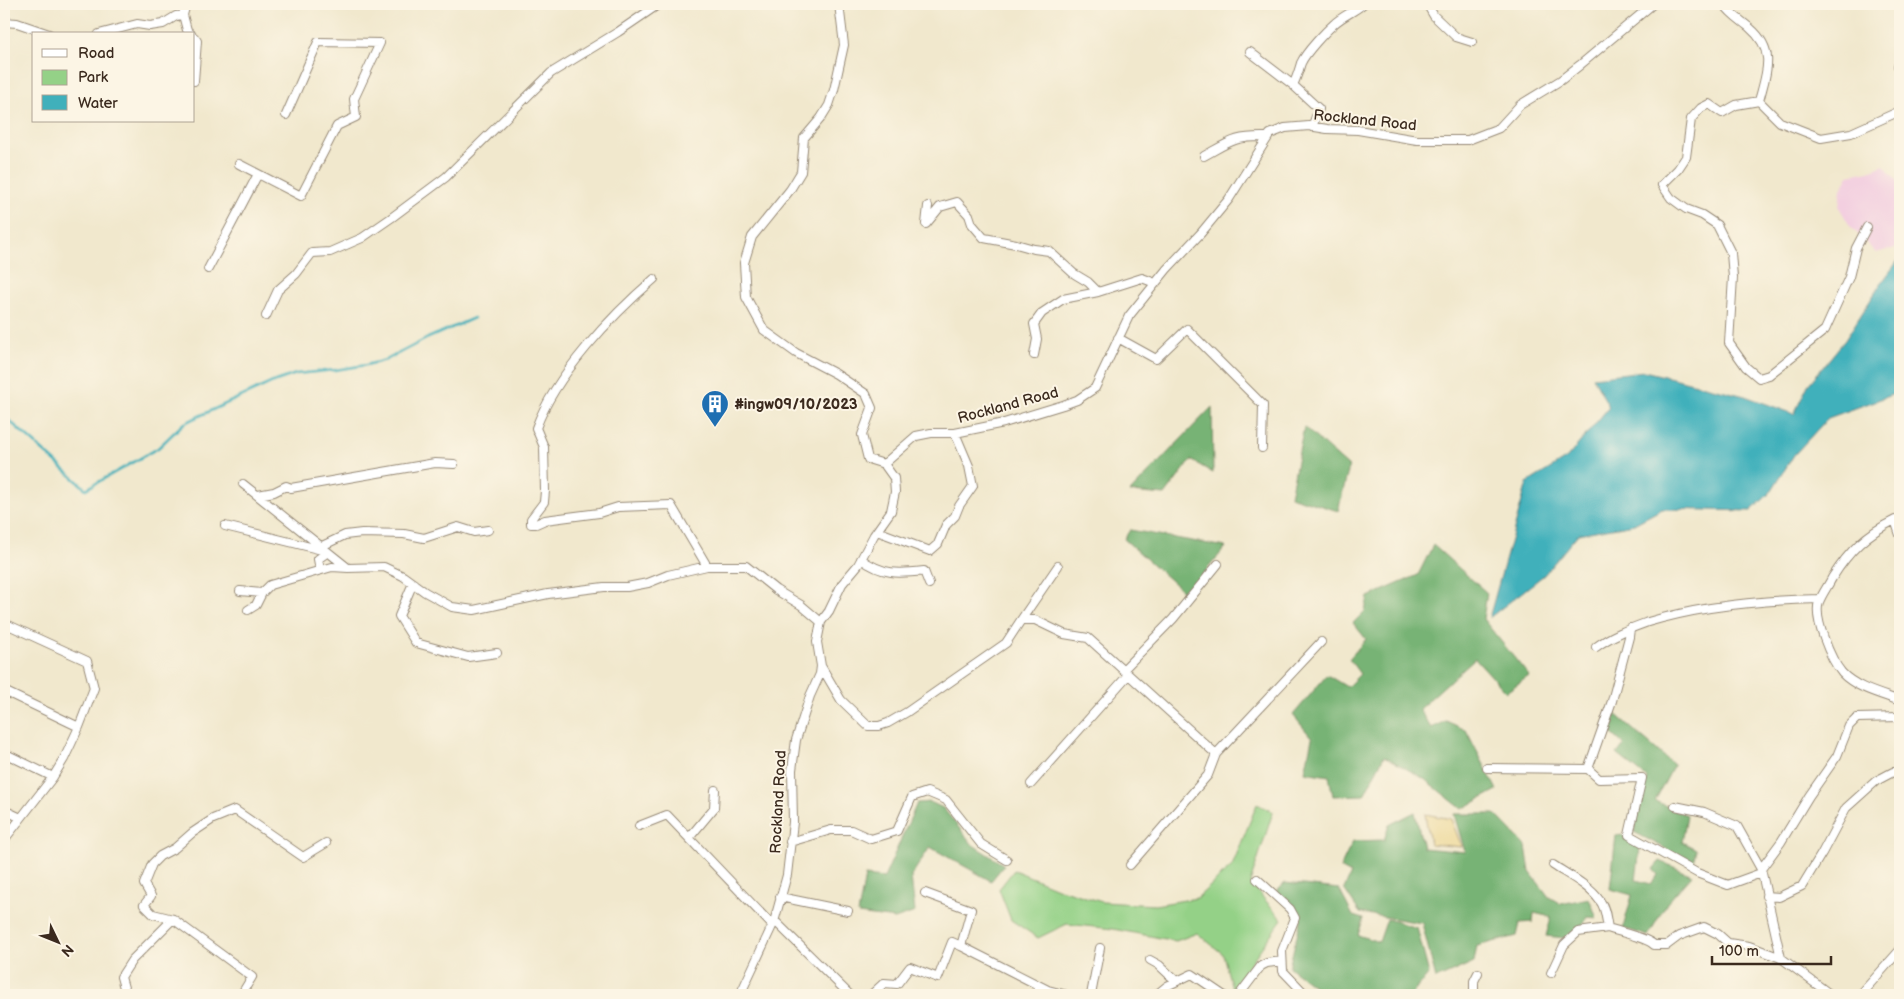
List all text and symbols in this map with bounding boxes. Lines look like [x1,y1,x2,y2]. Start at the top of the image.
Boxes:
legend [32,32,195,122]
text: Road [78,44,114,63]
text: Park [78,68,109,87]
text: Water [78,94,118,113]
street label: Rockland Road [1312,106,1417,135]
street label: Rockland Road [956,383,1061,428]
building icon: #ingw09/10/2023 [700,389,730,428]
place label: #ingw09/10/2023 [734,395,858,414]
street label: Rockland Road [766,750,791,854]
north arrow [32,916,82,966]
scale bar [1712,934,1830,966]
text: N [57,941,77,960]
text: 100 m [1719,942,1759,961]

